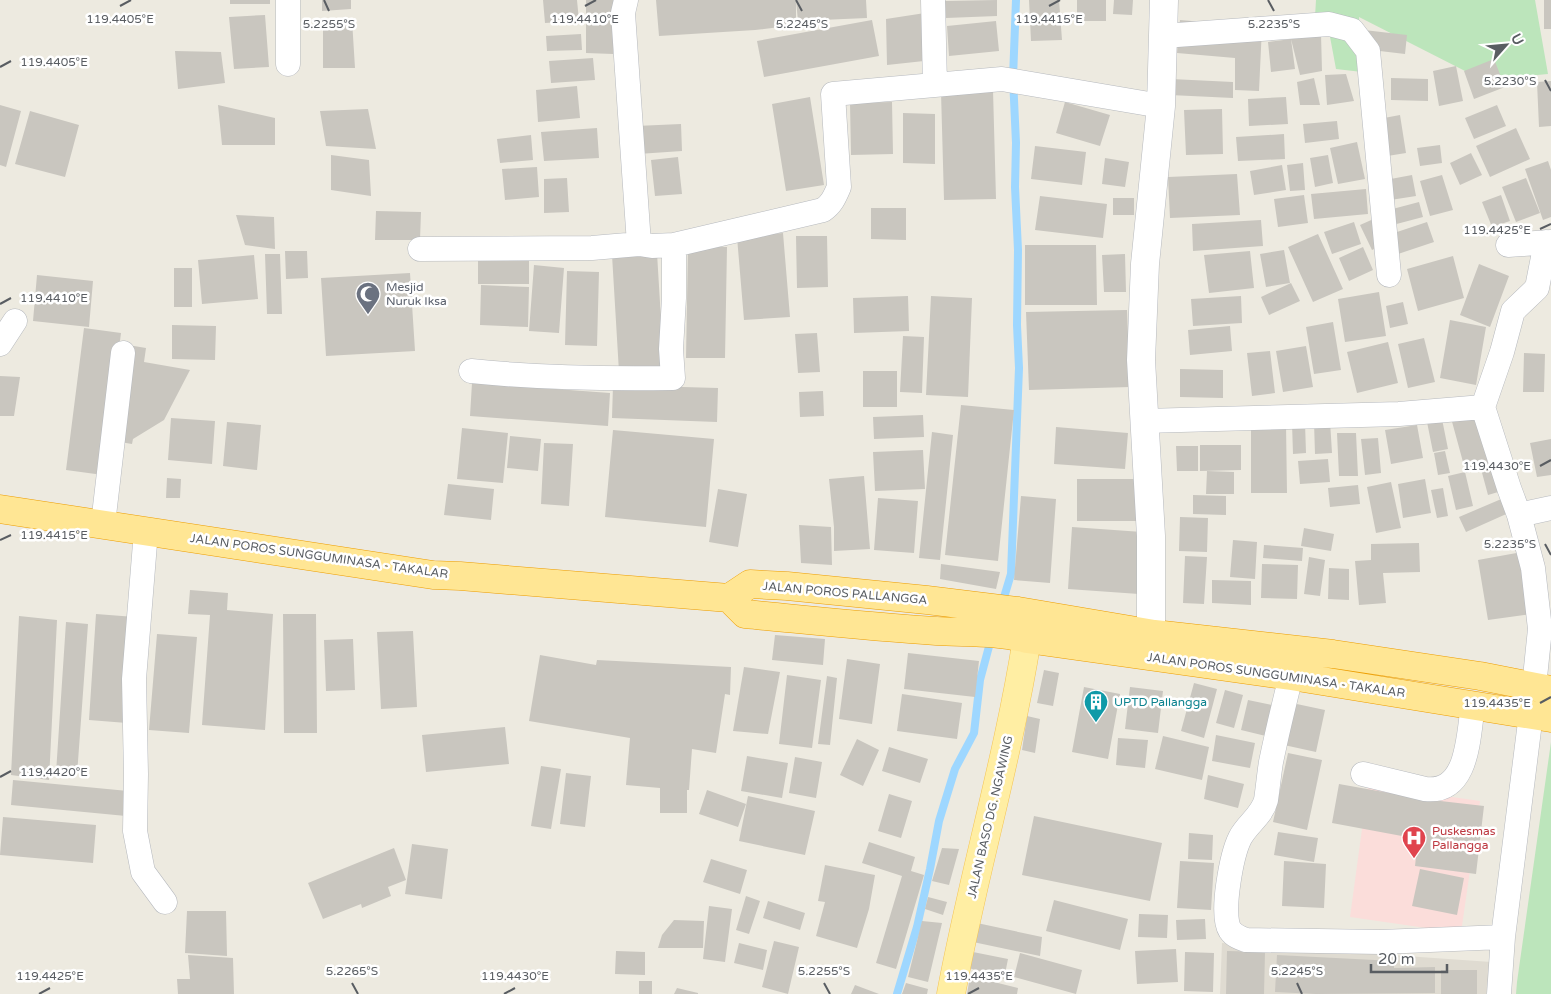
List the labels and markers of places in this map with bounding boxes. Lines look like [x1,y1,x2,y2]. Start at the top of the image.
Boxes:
place label: Mesjid Nuruk Iksa [386,280,447,308]
mosque icon: Mesjid Nuruk Iksa [355,281,381,315]
building icon: UPTD Pallangga [1083,689,1109,723]
place label: UPTD Pallangga [1114,695,1207,709]
place label: Puskesmas Pallangga [1432,824,1496,852]
hospital icon: Puskesmas Pallangga [1401,825,1427,859]

